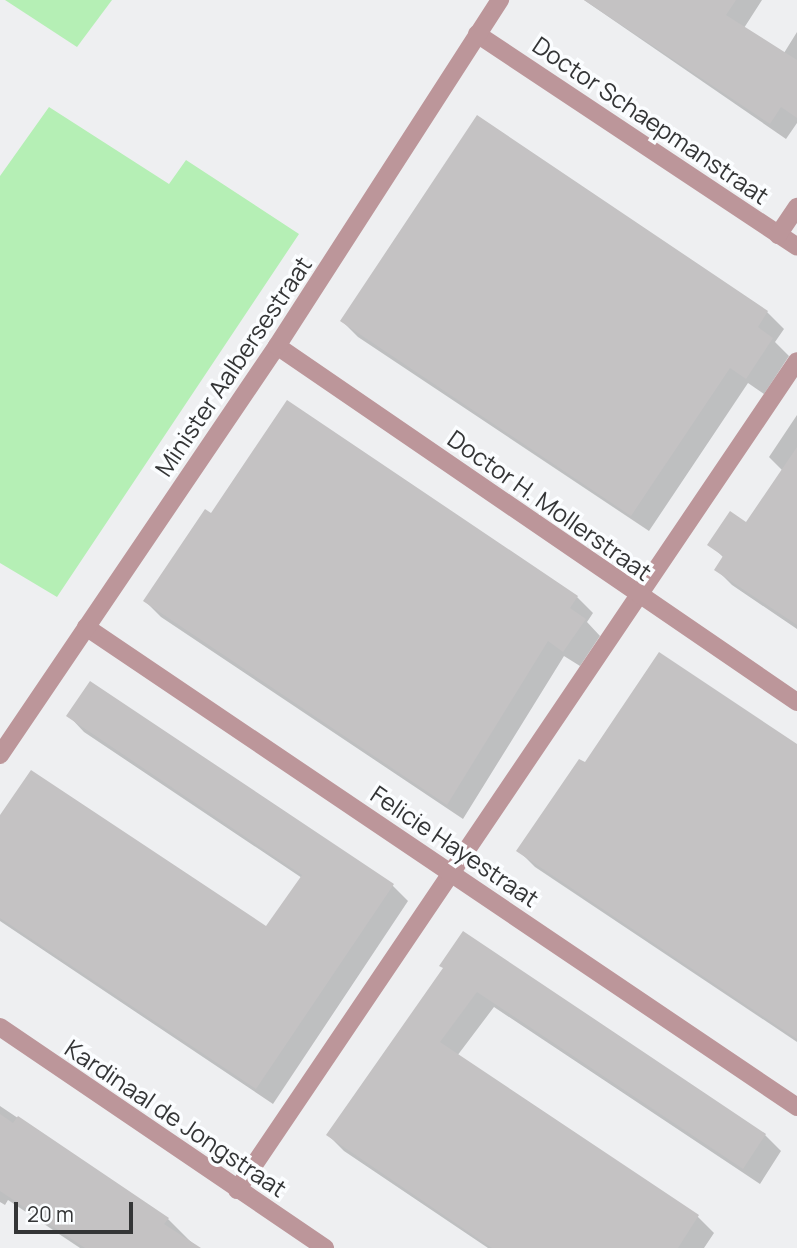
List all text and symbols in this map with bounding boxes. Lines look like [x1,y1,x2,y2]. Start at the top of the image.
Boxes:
street label: Doctor Schaepmanstraat [527,30,775,210]
street label: Minister Aalbersestraat [149,251,317,481]
street label: Doctor H. Mollerstraat [443,424,657,586]
street label: Felicie Hayestraat [366,779,544,913]
street label: Kardinaal de Jongstraat [60,1033,292,1203]
scale bar [18,1188,136,1232]
text: 20 m [27,1200,74,1228]

